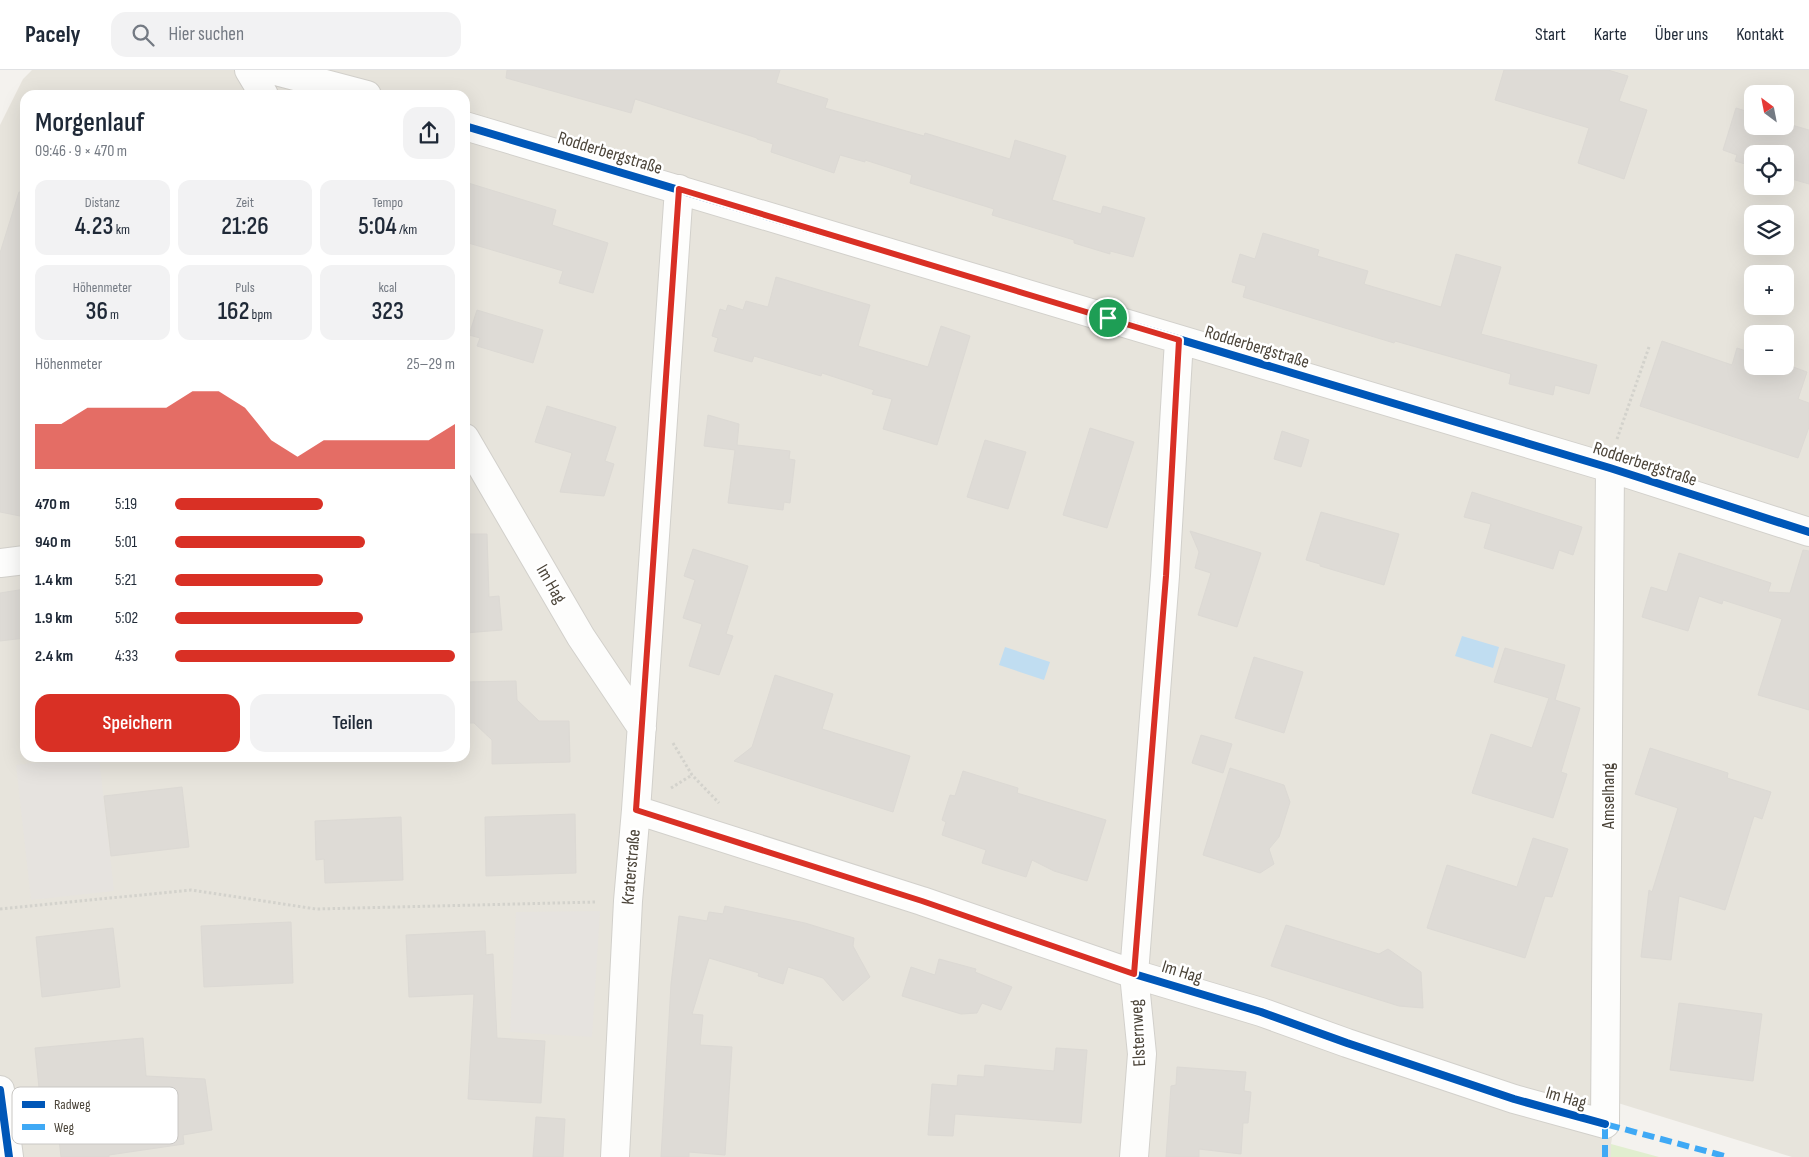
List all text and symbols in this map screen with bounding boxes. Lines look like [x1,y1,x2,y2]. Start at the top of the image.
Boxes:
search box [111,12,461,57]
text: Pacely [25,20,81,49]
icon: search [129,21,157,49]
text: Hier suchen [169,23,244,46]
text: Start [1535,24,1566,45]
text: Karte [1594,24,1627,45]
text: Über uns [1655,24,1708,45]
text: Kontakt [1736,24,1784,45]
north arrow [1744,85,1794,135]
map controls [1744,85,1794,375]
text: Morgenlauf [35,106,144,139]
button: share [403,107,455,159]
street label: Rodderbergstraße [555,127,665,179]
text: 09:46 · 9 × 470 m [35,142,127,161]
button: locate [1744,145,1794,195]
text: Distanz [85,194,120,211]
text: Zeit [236,194,254,211]
text: Tempo [372,194,403,211]
button: layers [1744,205,1794,255]
text: 4.23 [75,211,113,242]
text: 21:26 [221,211,269,242]
text: 5:04 [358,211,397,242]
text: km [113,221,130,238]
text: /km [397,221,417,238]
button: + [1744,265,1794,315]
text: Höhenmeter [73,279,132,296]
text: Puls [235,279,255,296]
text: kcal [378,279,397,296]
text: 36 [86,296,108,327]
text: 162 [218,296,249,327]
text: 323 [371,296,404,327]
pin [1087,297,1129,339]
icon: arrive [1094,304,1122,332]
text: m [108,306,119,323]
text: bpm [249,306,272,323]
street label: Rodderbergstraße [1202,321,1312,373]
button: − [1744,325,1794,375]
text: Höhenmeter [35,355,102,374]
text: 25–29 m [407,355,455,374]
street label: Rodderbergstraße [1590,437,1700,491]
text: 470 m [35,495,70,514]
text: 5:19 [115,495,137,514]
text: 940 m [35,533,71,552]
text: 5:01 [115,533,137,552]
street label: Im Hag [532,561,570,607]
text: 1.4 km [35,571,73,590]
text: 5:21 [115,571,137,590]
text: 1.9 km [35,609,73,628]
text: 5:02 [115,609,138,628]
text: 2.4 km [35,647,73,666]
text: 4:33 [115,647,138,666]
button: Speichern [35,694,240,752]
button: Teilen [250,694,455,752]
street label: Amselhang [1598,763,1619,830]
street label: Kraterstraße [617,828,645,906]
street label: Im Hag [1159,956,1205,988]
street label: Elsternweg [1126,999,1150,1067]
street label: Im Hag [1543,1082,1589,1114]
legend [12,1087,178,1144]
text: Radweg [54,1096,91,1113]
text: Weg [54,1119,75,1136]

